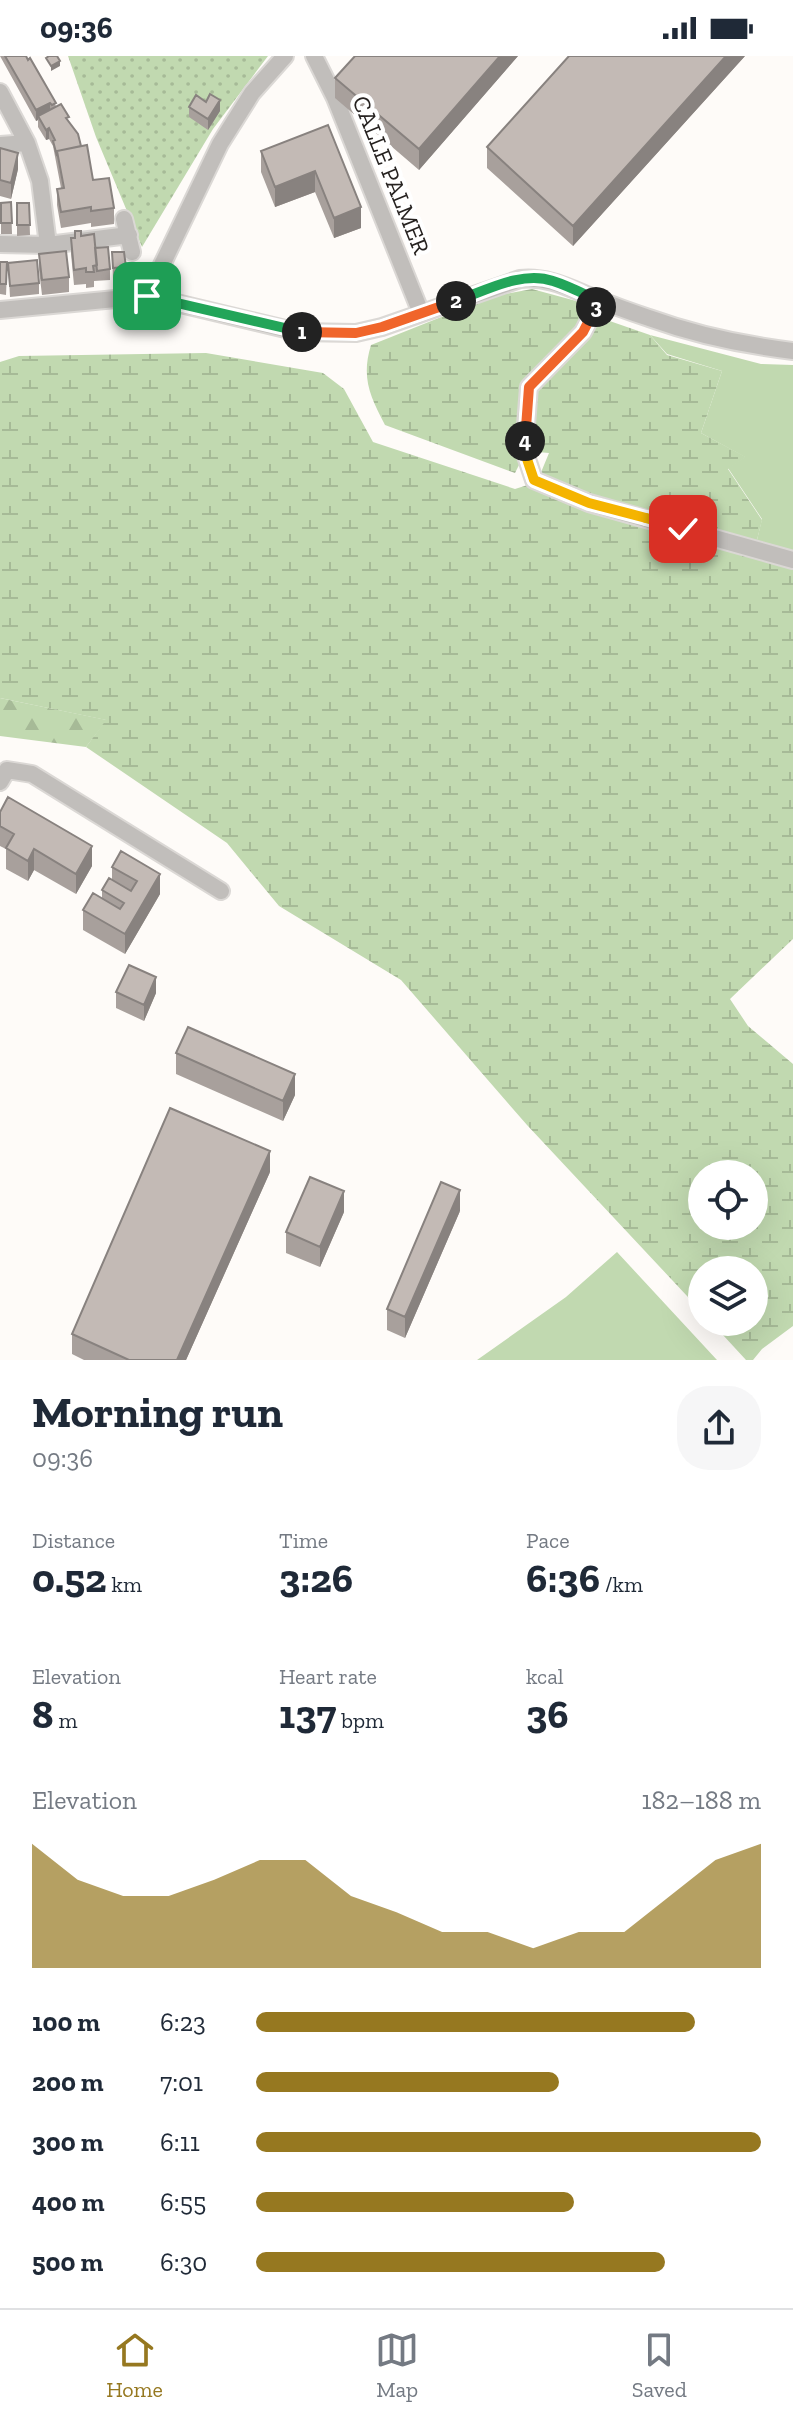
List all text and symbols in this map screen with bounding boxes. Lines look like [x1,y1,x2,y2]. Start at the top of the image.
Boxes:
text: 09:36 [40,10,113,46]
street label: CALLE PALMER [347,91,436,258]
pin [113,262,181,330]
icon: arrive [125,274,169,318]
pin: 2 [436,281,476,321]
text: 2 [450,287,462,314]
pin: 3 [576,287,616,327]
text: 3 [590,293,602,320]
pin: 1 [282,312,322,352]
text: 1 [298,318,306,345]
pin: 4 [505,421,545,461]
text: 4 [519,427,531,454]
pin [649,495,717,563]
icon: check [661,507,705,551]
map controls [688,1160,768,1336]
button: locate [688,1160,768,1240]
button: layers [688,1256,768,1336]
text: Morning run [32,1385,283,1438]
button: share [677,1386,761,1470]
text: 09:36 [32,1442,93,1474]
text: Distance [32,1527,115,1554]
text: Time [279,1527,328,1554]
text: Pace [526,1527,570,1554]
text: 0.52 [32,1554,107,1602]
text: 3:26 [279,1554,353,1602]
text: 6:36 [526,1554,600,1602]
text: km [107,1571,142,1598]
text: /km [600,1571,643,1598]
text: Elevation [32,1663,121,1690]
text: Heart rate [279,1663,377,1690]
text: kcal [526,1663,564,1690]
text: 8 [32,1690,54,1738]
text: 137 [279,1690,336,1738]
text: 36 [526,1690,569,1738]
text: m [54,1707,78,1734]
text: bpm [336,1707,384,1734]
text: Elevation [32,1784,137,1816]
text: 182–188 m [642,1784,761,1816]
text: 100 m [32,2006,100,2038]
text: 6:23 [160,2006,206,2038]
text: 200 m [32,2066,104,2098]
text: 7:01 [160,2066,203,2098]
text: 300 m [32,2126,103,2158]
text: 6:11 [160,2126,200,2158]
text: 400 m [32,2186,104,2218]
text: 6:55 [160,2186,206,2218]
text: 500 m [32,2246,103,2278]
text: 6:30 [160,2246,207,2278]
tab: Home [106,2328,163,2403]
tab: Map [375,2328,419,2403]
tab: Saved [632,2328,687,2403]

